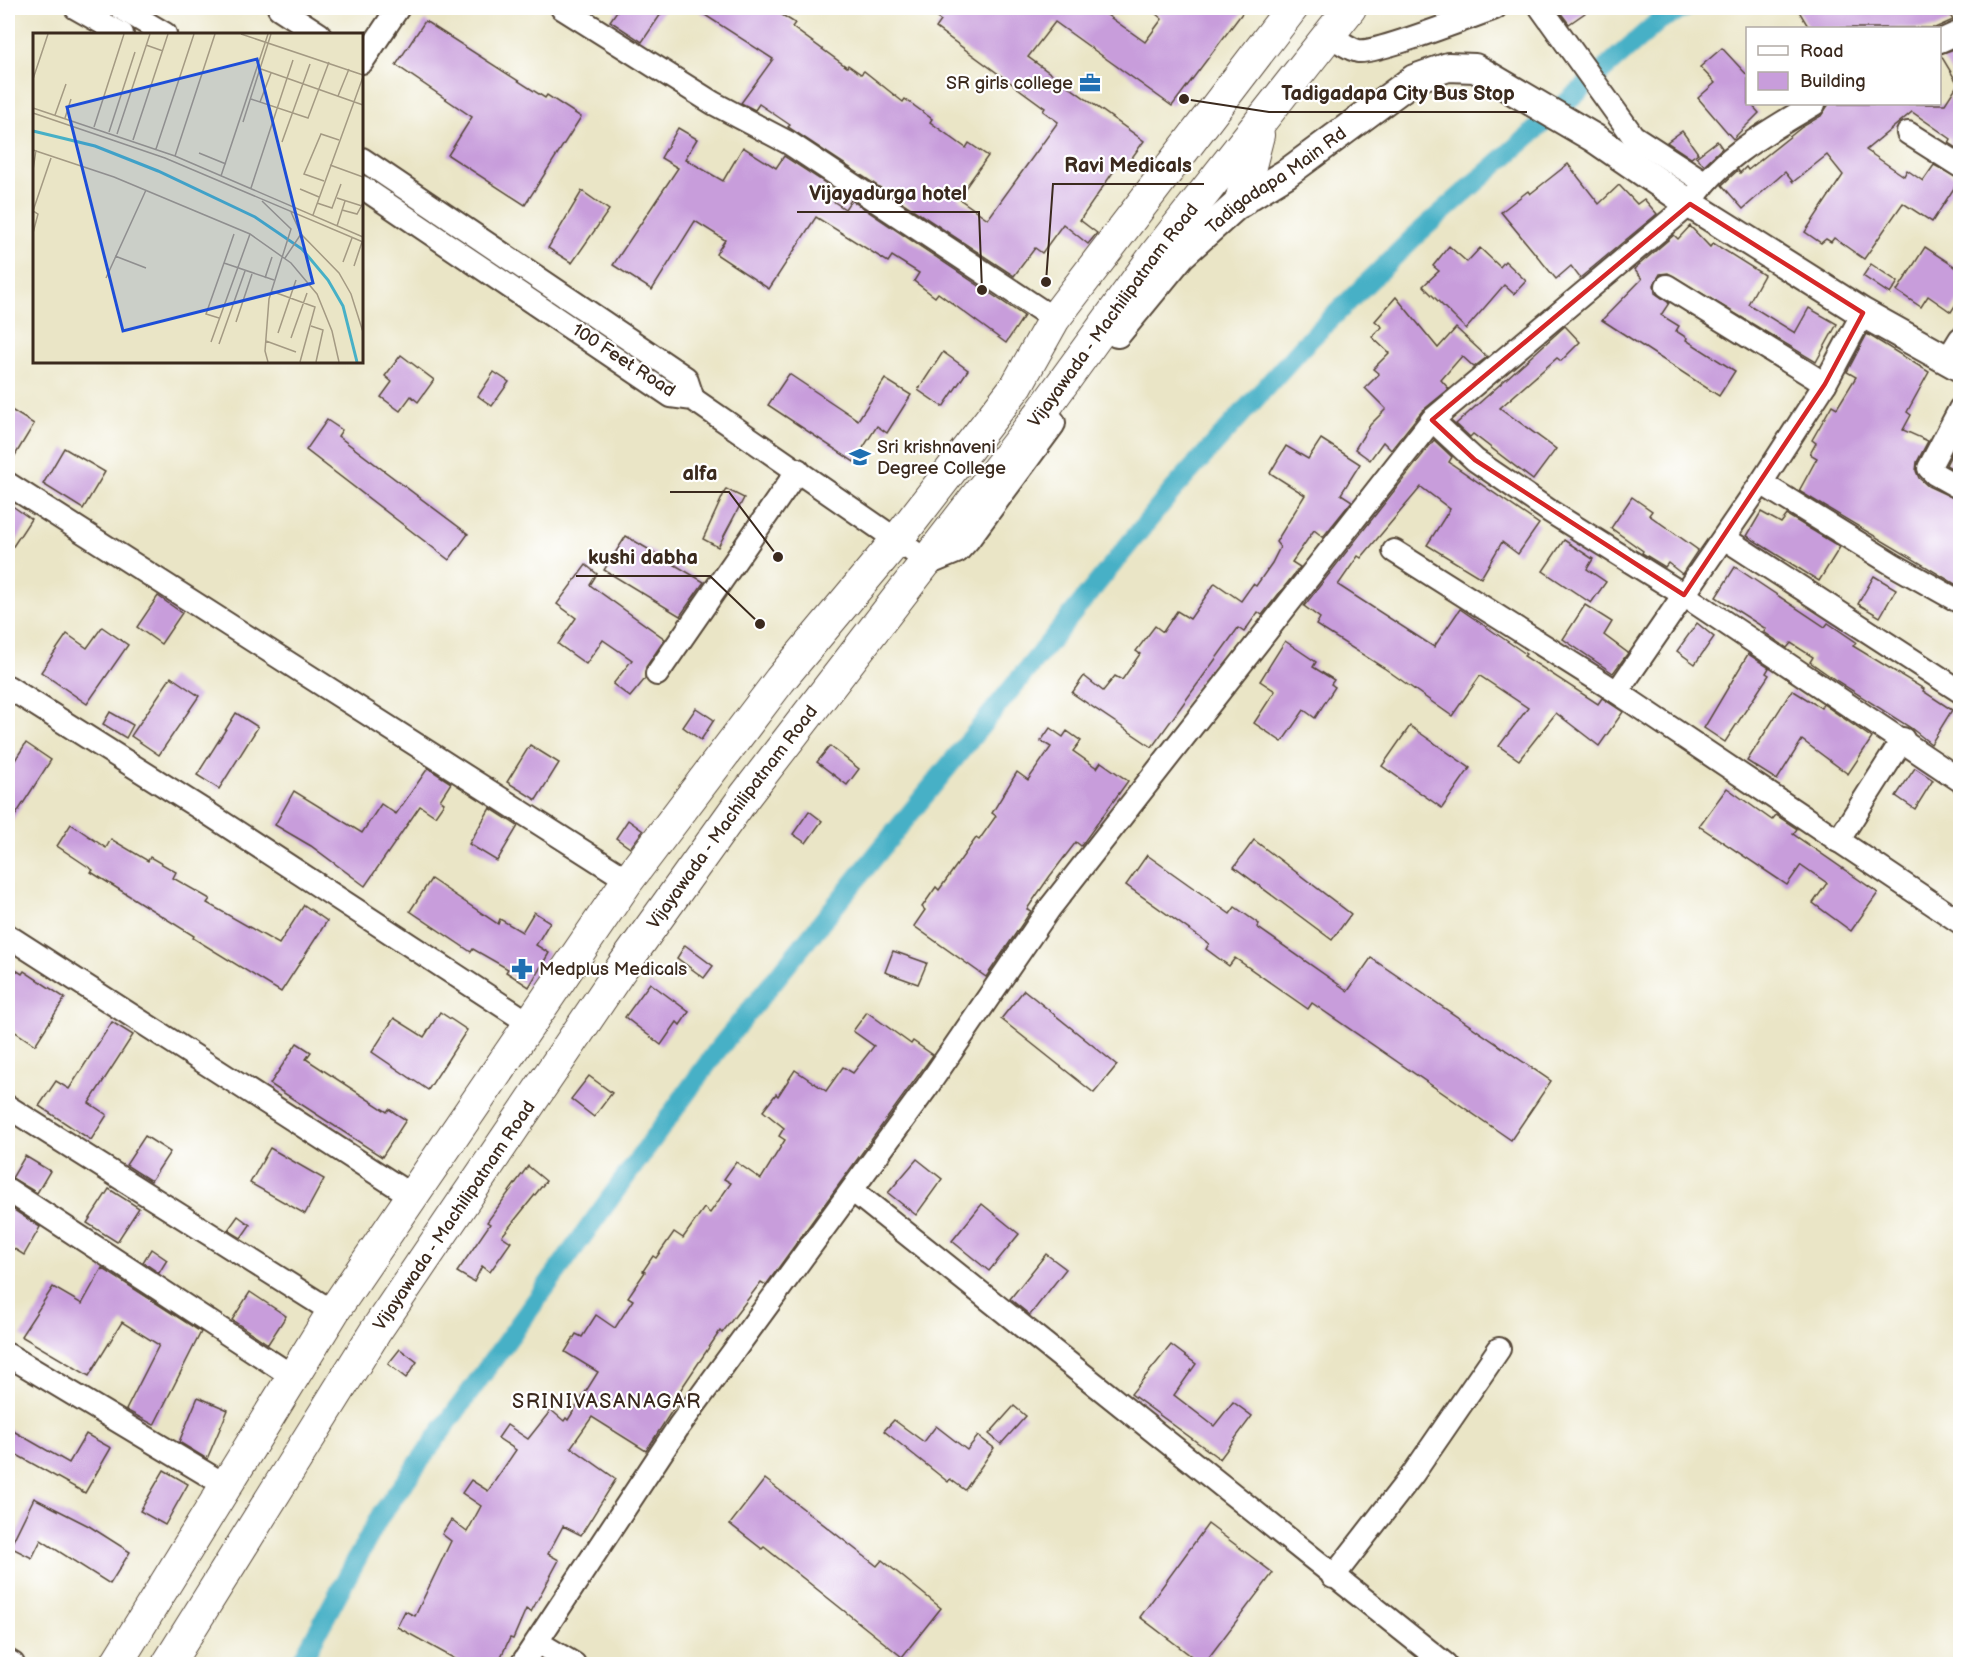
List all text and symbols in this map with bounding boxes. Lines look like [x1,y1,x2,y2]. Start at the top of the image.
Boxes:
legend [1746,27,1941,105]
inset map [33,33,363,363]
text: Road [1800,41,1844,62]
office icon: SR girls college [1078,71,1102,95]
text: Building [1800,71,1866,92]
place label: SR girls college [946,73,1073,94]
callout: Tadigadapa City Bus Stop [1269,74,1527,112]
text: Tadigadapa City Bus Stop [1281,82,1515,106]
street label: Tadigadapa Main Rd [1202,123,1350,239]
callout: Ravi Medicals [1053,146,1204,184]
text: Ravi Medicals [1064,154,1192,178]
callout: Vijayadurga hotel [797,174,979,212]
text: Vijayadurga hotel [809,182,967,206]
street label: Vijayawada - Machilipatnam Road [1024,199,1203,432]
street label: 100 Feet Road [568,319,679,401]
place label: Sri krishnaveni Degree College [877,437,1006,479]
school or university icon: Sri krishnaveni Degree College [848,445,872,469]
callout: alfa [670,454,729,492]
text: alfa [683,462,717,486]
callout: kushi dabha [576,538,710,576]
text: kushi dabha [588,546,698,570]
street label: Vijayawada - Machilipatnam Road [643,701,822,933]
pharmacy icon: Medplus Medicals [510,957,534,981]
place label: Medplus Medicals [539,959,687,980]
street label: Vijayawada - Machilipatnam Road [369,1097,540,1335]
district label: SRINIVASANAGAR [512,1390,702,1414]

